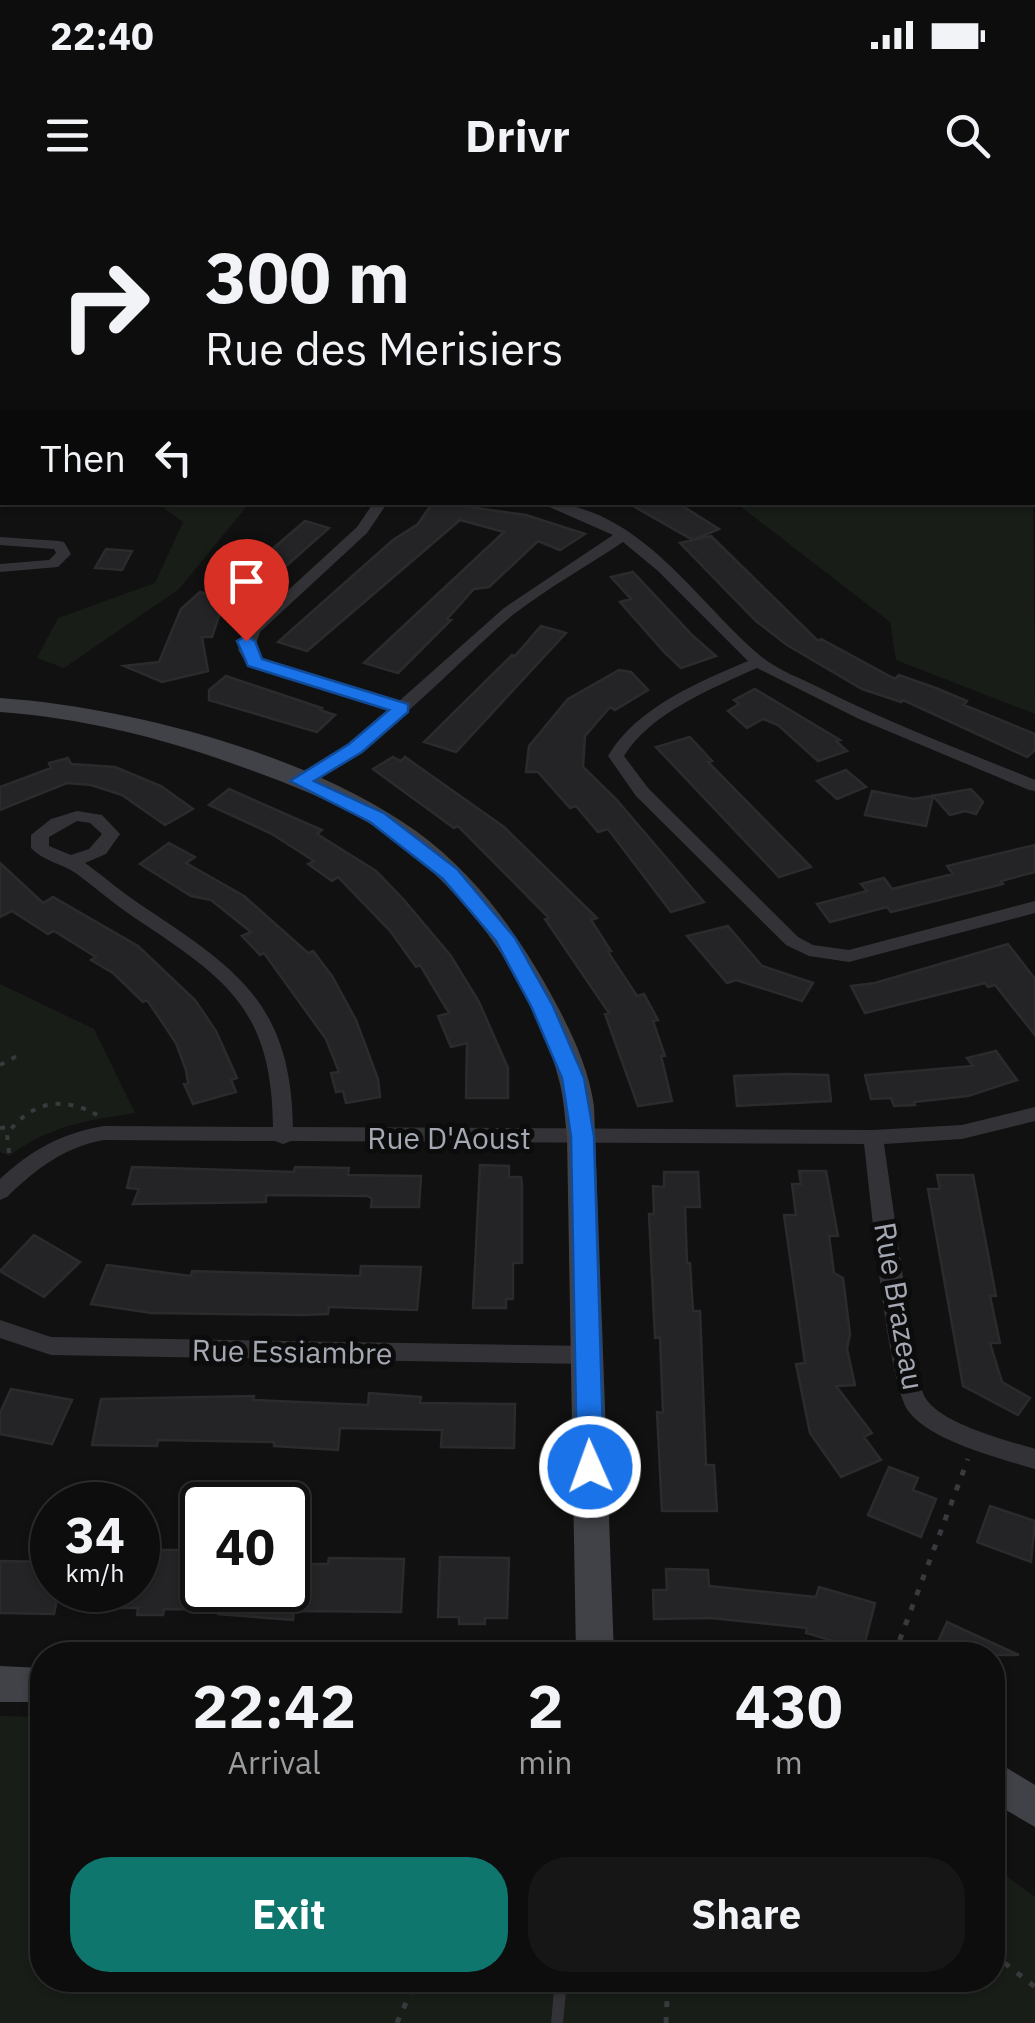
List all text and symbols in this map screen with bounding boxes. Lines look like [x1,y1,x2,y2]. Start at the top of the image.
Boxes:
text: 22:40 [50,11,154,60]
text: Drivr [465,106,570,164]
icon: menu [40,108,95,163]
icon: search [940,108,995,163]
text: 300 m [205,231,410,322]
icon: right [40,240,170,370]
text: Rue des Merisiers [205,319,563,377]
icon: left [146,430,201,485]
text: Then [40,433,126,482]
pin [204,539,289,642]
icon: arrive [219,554,274,609]
street label: Rue D'Aoust [367,1118,531,1157]
street label: Rue Brazeau [866,1219,934,1393]
street label: Rue Essiambre [191,1330,393,1372]
position arrow [538,1415,642,1519]
speed limit sign: 40 [180,1482,310,1612]
text: 34 [65,1502,125,1567]
text: km/h [66,1556,124,1589]
text: 22:42 [192,1666,356,1745]
text: 2 [527,1666,563,1745]
text: 430 [735,1666,843,1745]
text: Arrival [228,1741,321,1783]
text: min [518,1741,572,1783]
text: m [775,1741,803,1783]
button: Exit [70,1857,508,1972]
button: Share [528,1857,965,1972]

